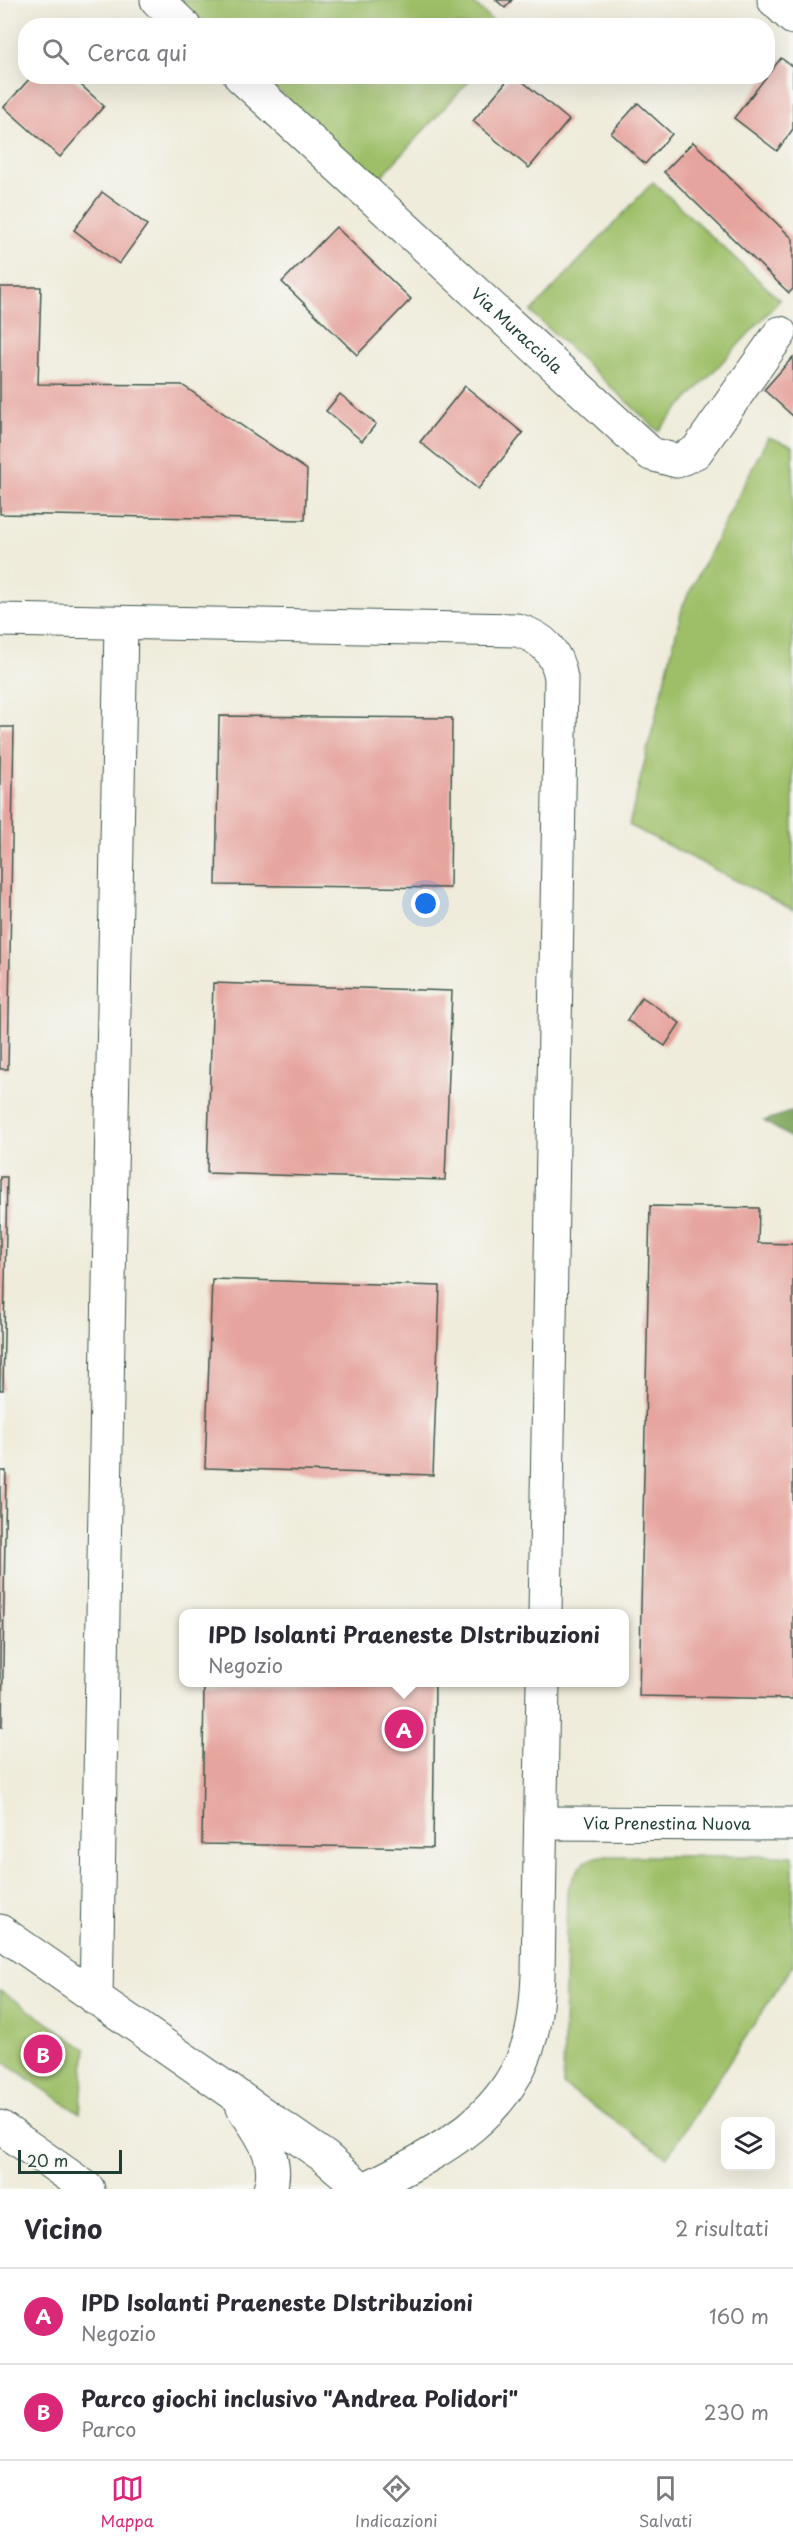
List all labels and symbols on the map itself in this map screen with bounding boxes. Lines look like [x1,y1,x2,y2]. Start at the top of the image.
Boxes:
street label: Via Muracciola [466,281,569,378]
your location [411,889,440,918]
pin: A [384,1706,424,1752]
street label: Via Prenestina Nuova [583,1810,751,1835]
pin: B [24,2032,63,2076]
scale bar [18,2147,122,2174]

